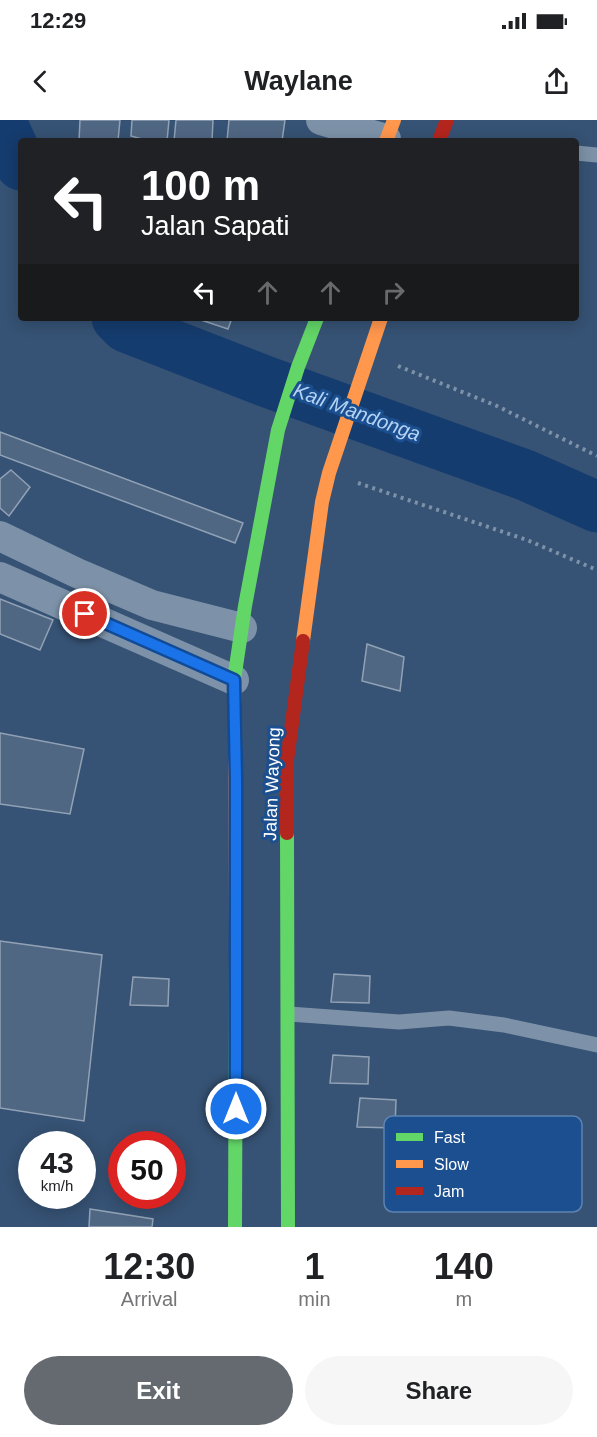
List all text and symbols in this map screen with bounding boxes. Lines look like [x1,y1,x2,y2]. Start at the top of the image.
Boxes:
text: 12:29 [30,8,86,33]
icon: back [24,65,57,98]
icon: share [540,65,573,98]
text: Waylane [244,66,353,96]
icon: left [42,162,120,240]
text: 100 m [141,162,260,209]
text: Jalan Sapati [141,211,290,241]
icon: left [188,276,221,309]
icon: ahead [251,276,284,309]
icon: ahead [314,276,347,309]
icon: right [377,276,410,309]
water label: Kali Mandonga [291,379,423,445]
pin [59,588,110,639]
icon: arrive [68,597,101,630]
street label: Jalan Wayong [260,727,284,841]
position arrow [204,1077,268,1141]
legend [384,1116,582,1212]
text: Fast [434,1129,466,1146]
speed limit sign: 50 [108,1131,186,1209]
text: 43 [40,1146,74,1179]
text: Slow [434,1156,469,1173]
text: km/h [41,1177,73,1194]
text: Jam [434,1183,464,1200]
text: 12:30 [103,1246,195,1287]
text: 1 [304,1246,324,1287]
text: 140 [434,1246,494,1287]
text: Arrival [121,1288,178,1310]
text: min [298,1288,331,1310]
text: m [455,1288,472,1310]
button: Exit [24,1356,293,1425]
button: Share [305,1356,573,1425]

